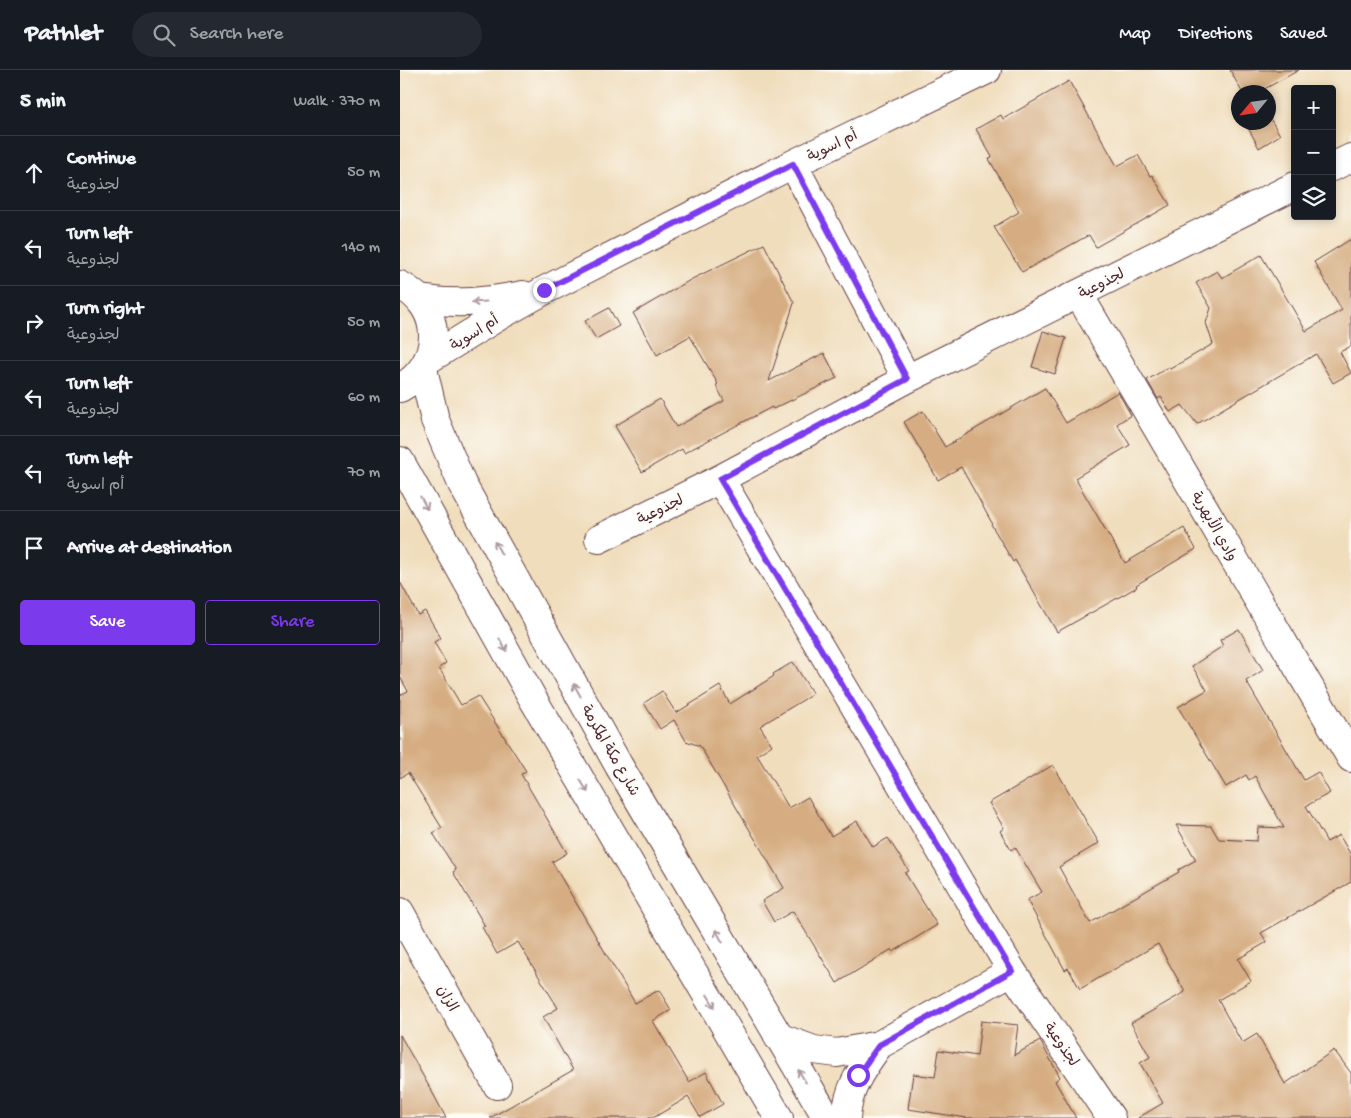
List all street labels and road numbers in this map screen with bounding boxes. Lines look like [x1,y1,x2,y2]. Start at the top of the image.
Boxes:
street label: أم اسوية [804,125,861,167]
street label: لجذوعية [1076,266,1128,304]
street label: أم اسوية [446,310,503,356]
street label: وادي الأبهرية [1186,488,1243,565]
street label: لجذوعية [635,492,687,530]
street label: شارع مكة المكرمة [576,702,643,800]
street label: الزان [432,983,461,1015]
street label: لجذوعية [1039,1020,1082,1071]

